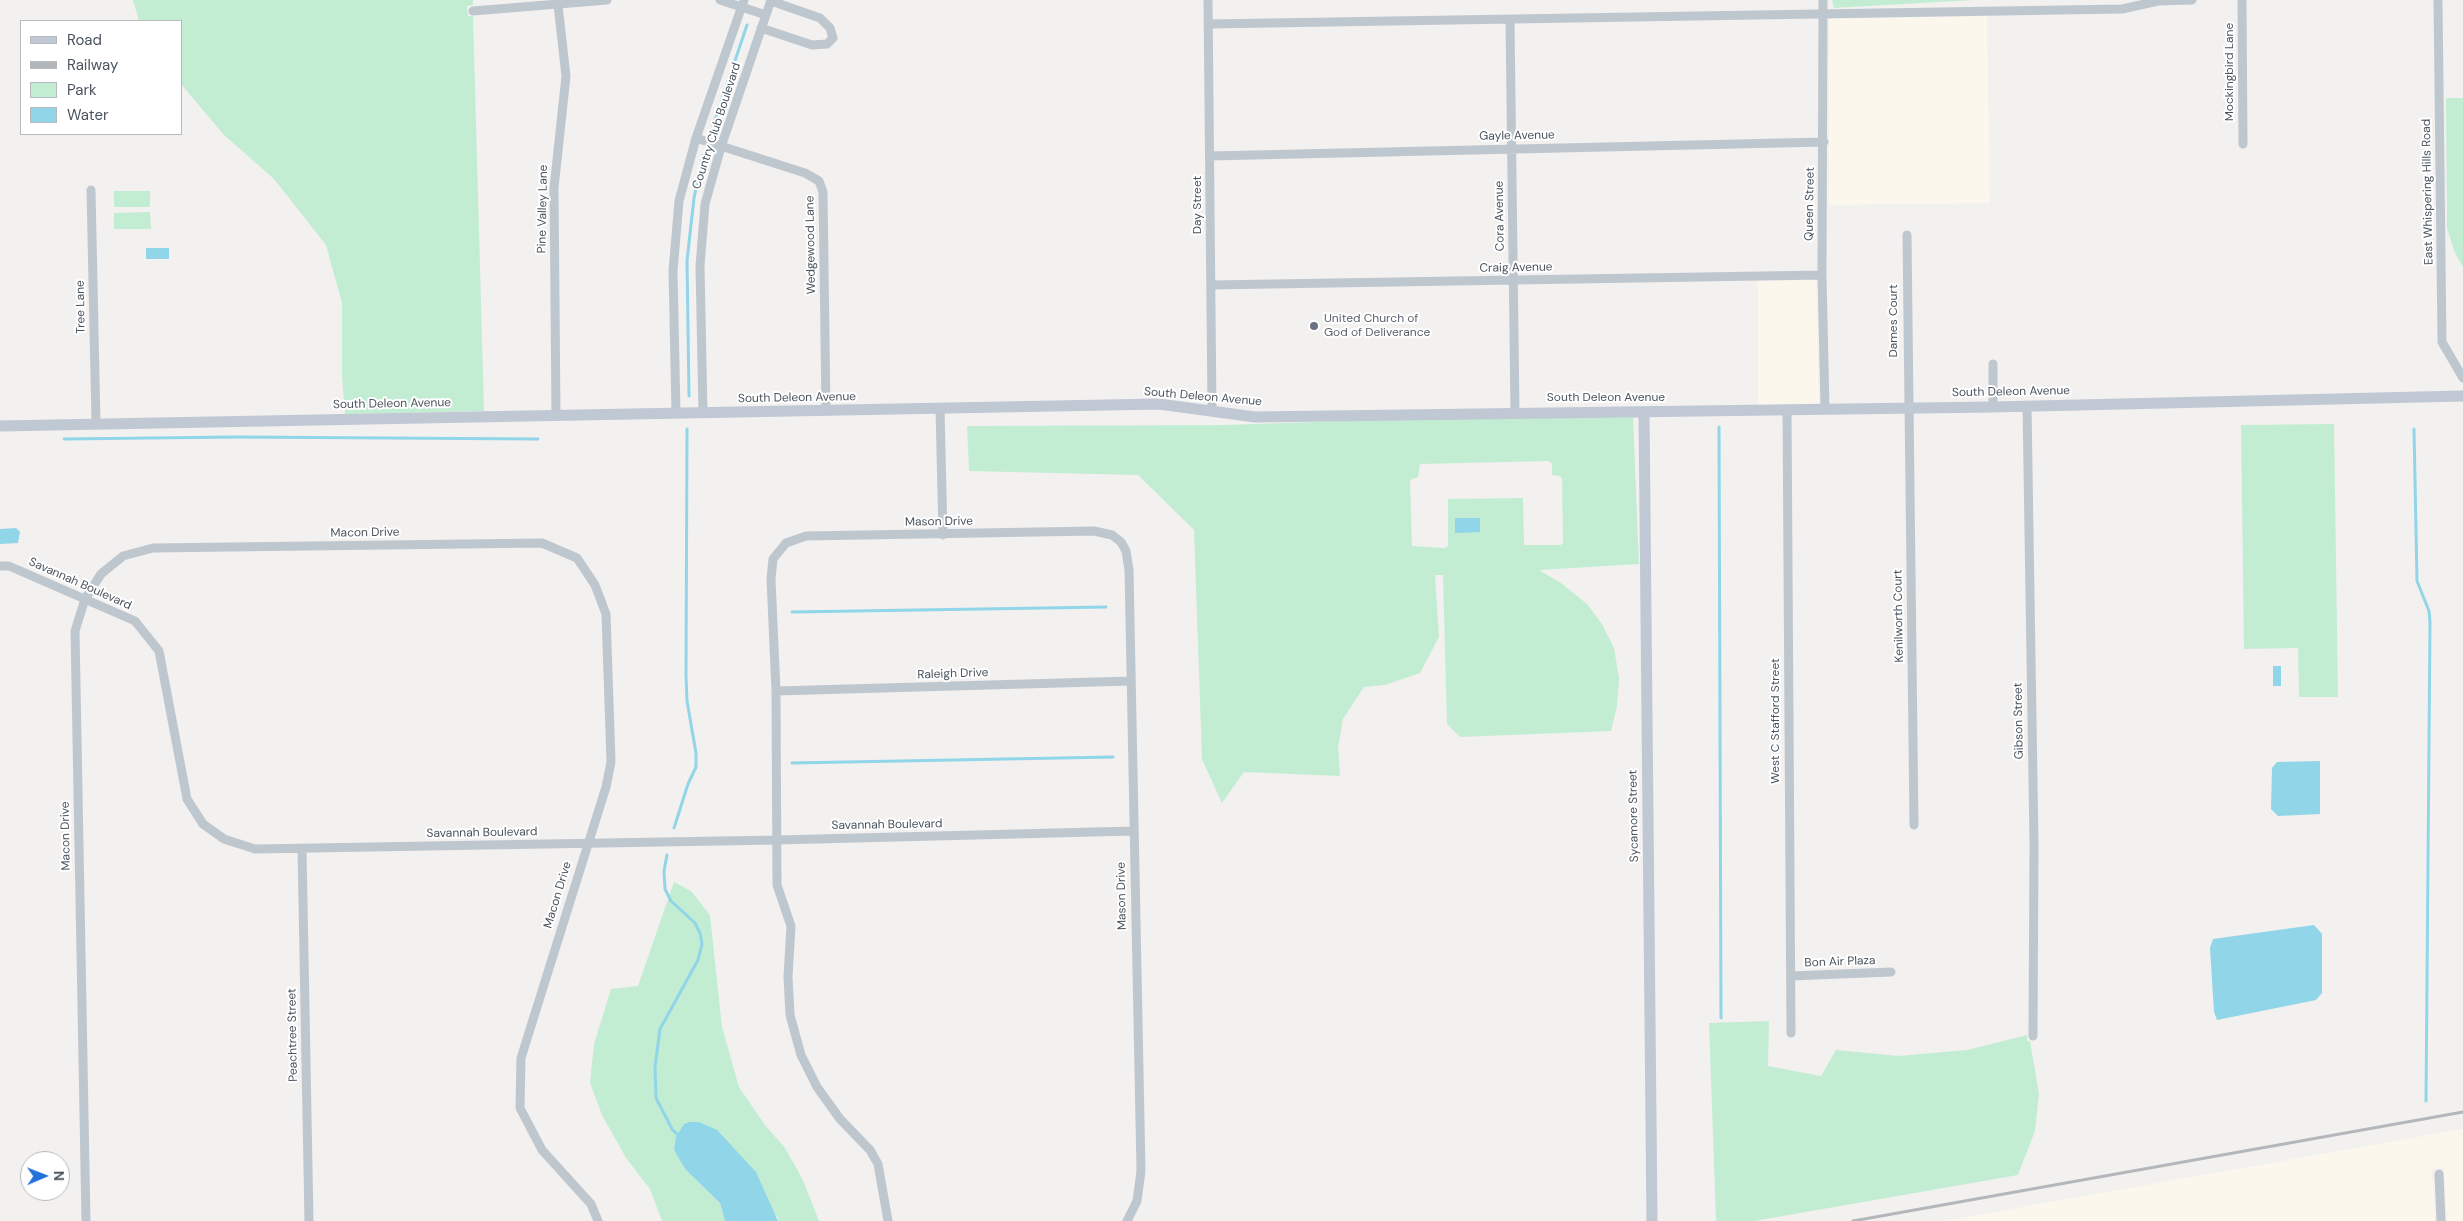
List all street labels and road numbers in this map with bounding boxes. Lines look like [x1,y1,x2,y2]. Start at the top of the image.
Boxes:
street label: Mockingbird Lane [2223,23,2237,121]
street label: Country Club Boulevard [690,61,744,191]
street label: East Whispering Hills Road [2420,119,2436,265]
street label: Gayle Avenue [1479,128,1555,144]
street label: Pine Valley Lane [535,164,551,254]
street label: Queen Street [1802,167,1818,241]
street label: Day Street [1191,176,1205,234]
street label: Cora Avenue [1492,181,1508,251]
street label: Wedgewood Lane [803,195,819,295]
street label: Craig Avenue [1479,260,1553,276]
street label: Tree Lane [73,280,89,334]
street label: Dames Court [1887,284,1901,358]
street label: South Deleon Avenue [1952,384,2070,400]
street label: South Deleon Avenue [1143,385,1263,409]
street label: South Deleon Avenue [738,390,856,406]
street label: South Deleon Avenue [1547,391,1665,405]
street label: South Deleon Avenue [333,396,451,412]
street label: Mason Drive [905,514,973,530]
street label: Macon Drive [330,525,400,541]
street label: Savannah Boulevard [26,555,134,613]
street label: Kenilworth Court [1891,569,1907,663]
street label: West C Stafford Street [1769,658,1783,784]
street label: Raleigh Drive [917,666,989,682]
street label: Gibson Street [2011,683,2027,759]
street label: Sycamore Street [1626,770,1642,862]
street label: Macon Drive [58,801,74,871]
street label: Savannah Boulevard [831,817,943,833]
street label: Savannah Boulevard [426,825,538,841]
street label: Macon Drive [541,860,575,930]
street label: Mason Drive [1114,862,1130,930]
street label: Bon Air Plaza [1804,954,1876,970]
street label: Peachtree Street [285,988,301,1082]

